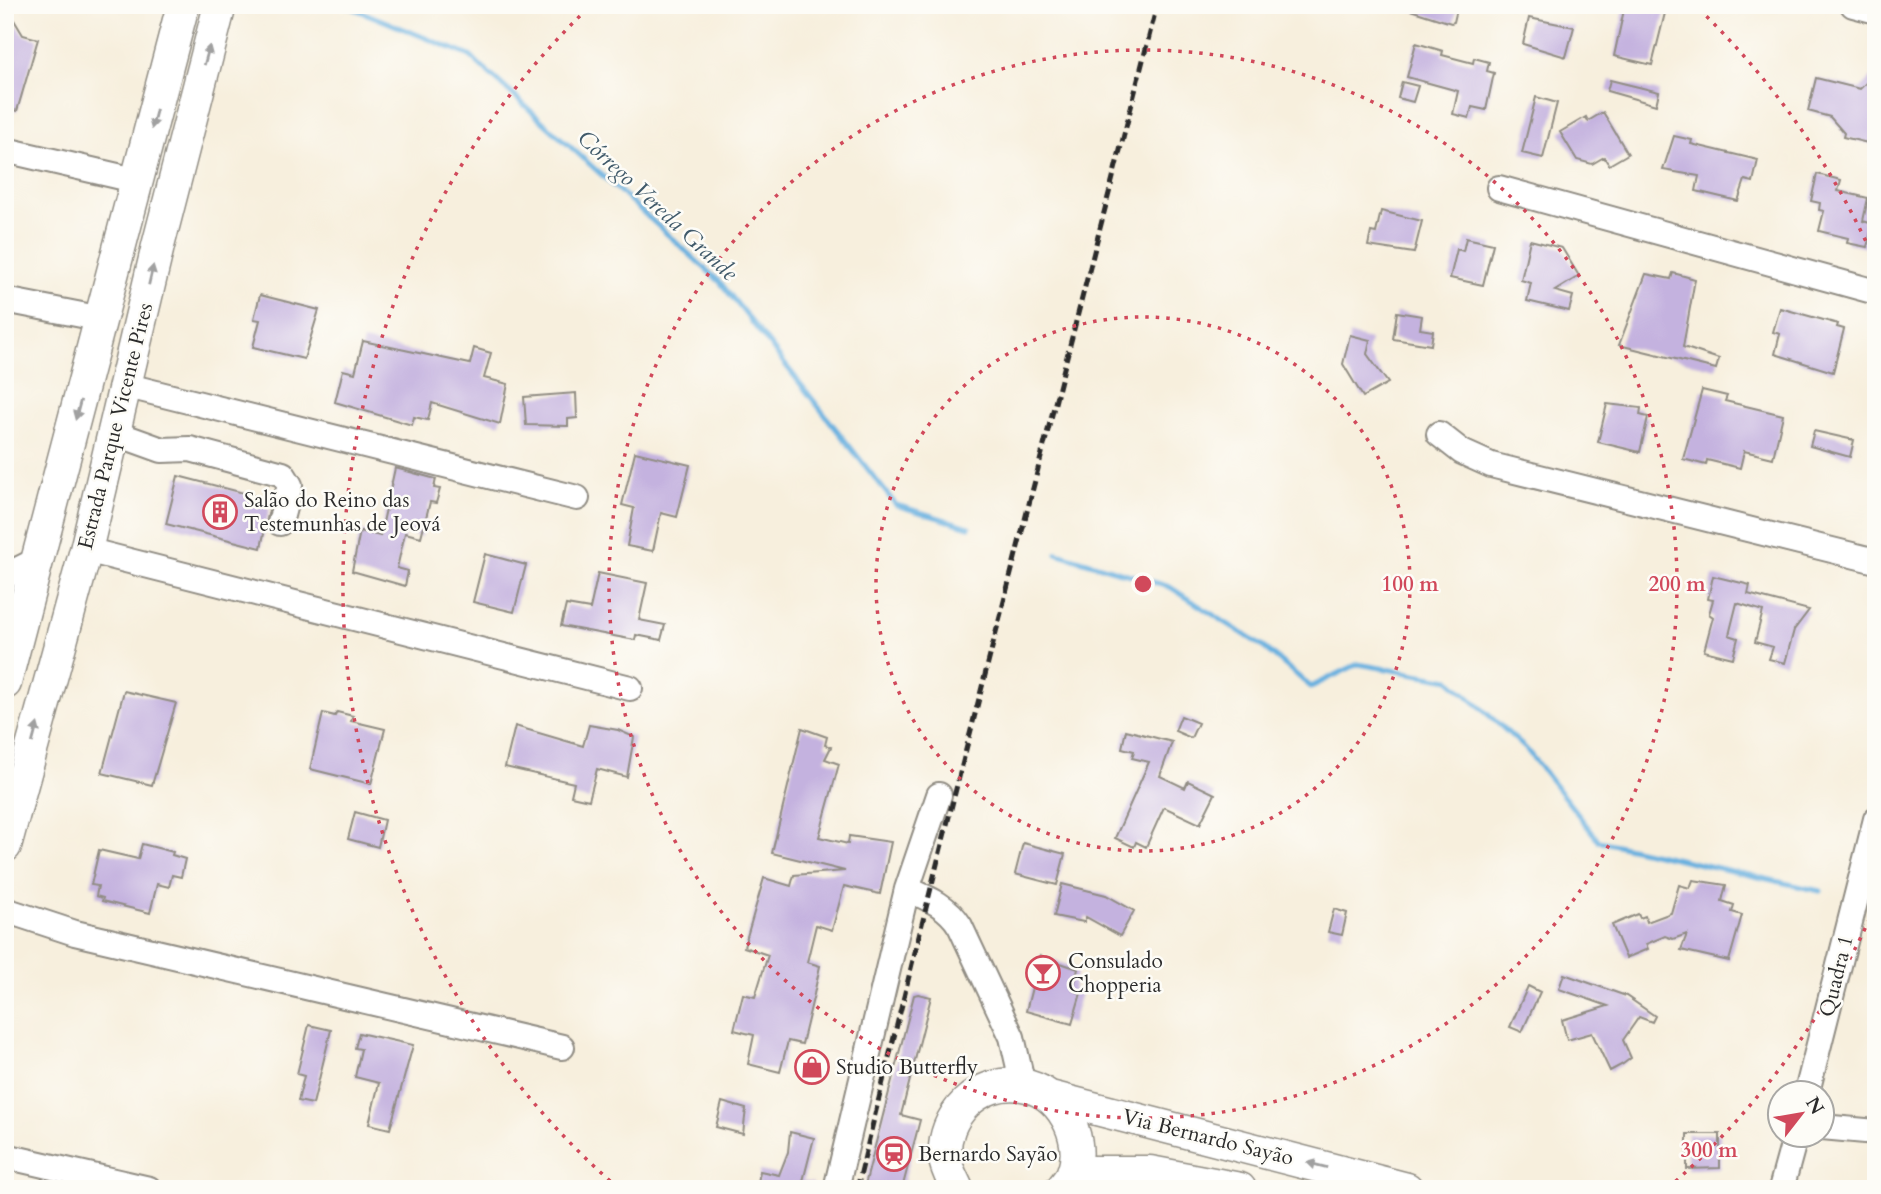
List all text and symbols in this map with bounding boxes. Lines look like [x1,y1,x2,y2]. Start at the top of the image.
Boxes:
one-way arrow [203,44,213,65]
one-way arrow [148,108,159,130]
water label: Córrego Vereda Grande [571,123,745,288]
one-way arrow [146,264,157,286]
street label: Estrada Parque Vicente Pires [71,300,160,552]
one-way arrow [73,400,83,421]
place label: Salão do Reino das Testemunhas de Jeová [244,486,441,539]
building icon: Salão do Reino das Testemunhas de Jeová [201,493,239,531]
text: 100 m [1381,570,1439,599]
text: 200 m [1648,570,1706,599]
centre of rings [1131,572,1155,596]
one-way arrow [30,722,41,744]
street label: Quadra 1 [1812,932,1861,1020]
place label: Consulado Chopperia [1068,947,1163,1000]
bar icon: Consulado Chopperia [1024,954,1062,992]
shop icon: Studio Butterfly [793,1048,831,1086]
place label: Studio Butterfly [836,1053,978,1082]
north arrow [1766,1078,1836,1148]
text: N [1799,1092,1830,1120]
street label: Via Bernardo Sayão [1119,1102,1297,1173]
station icon: Bernardo Sayão [875,1135,913,1173]
text: 300 m [1680,1136,1738,1165]
place label: Bernardo Sayão [918,1140,1057,1169]
one-way arrow [1306,1159,1328,1170]

